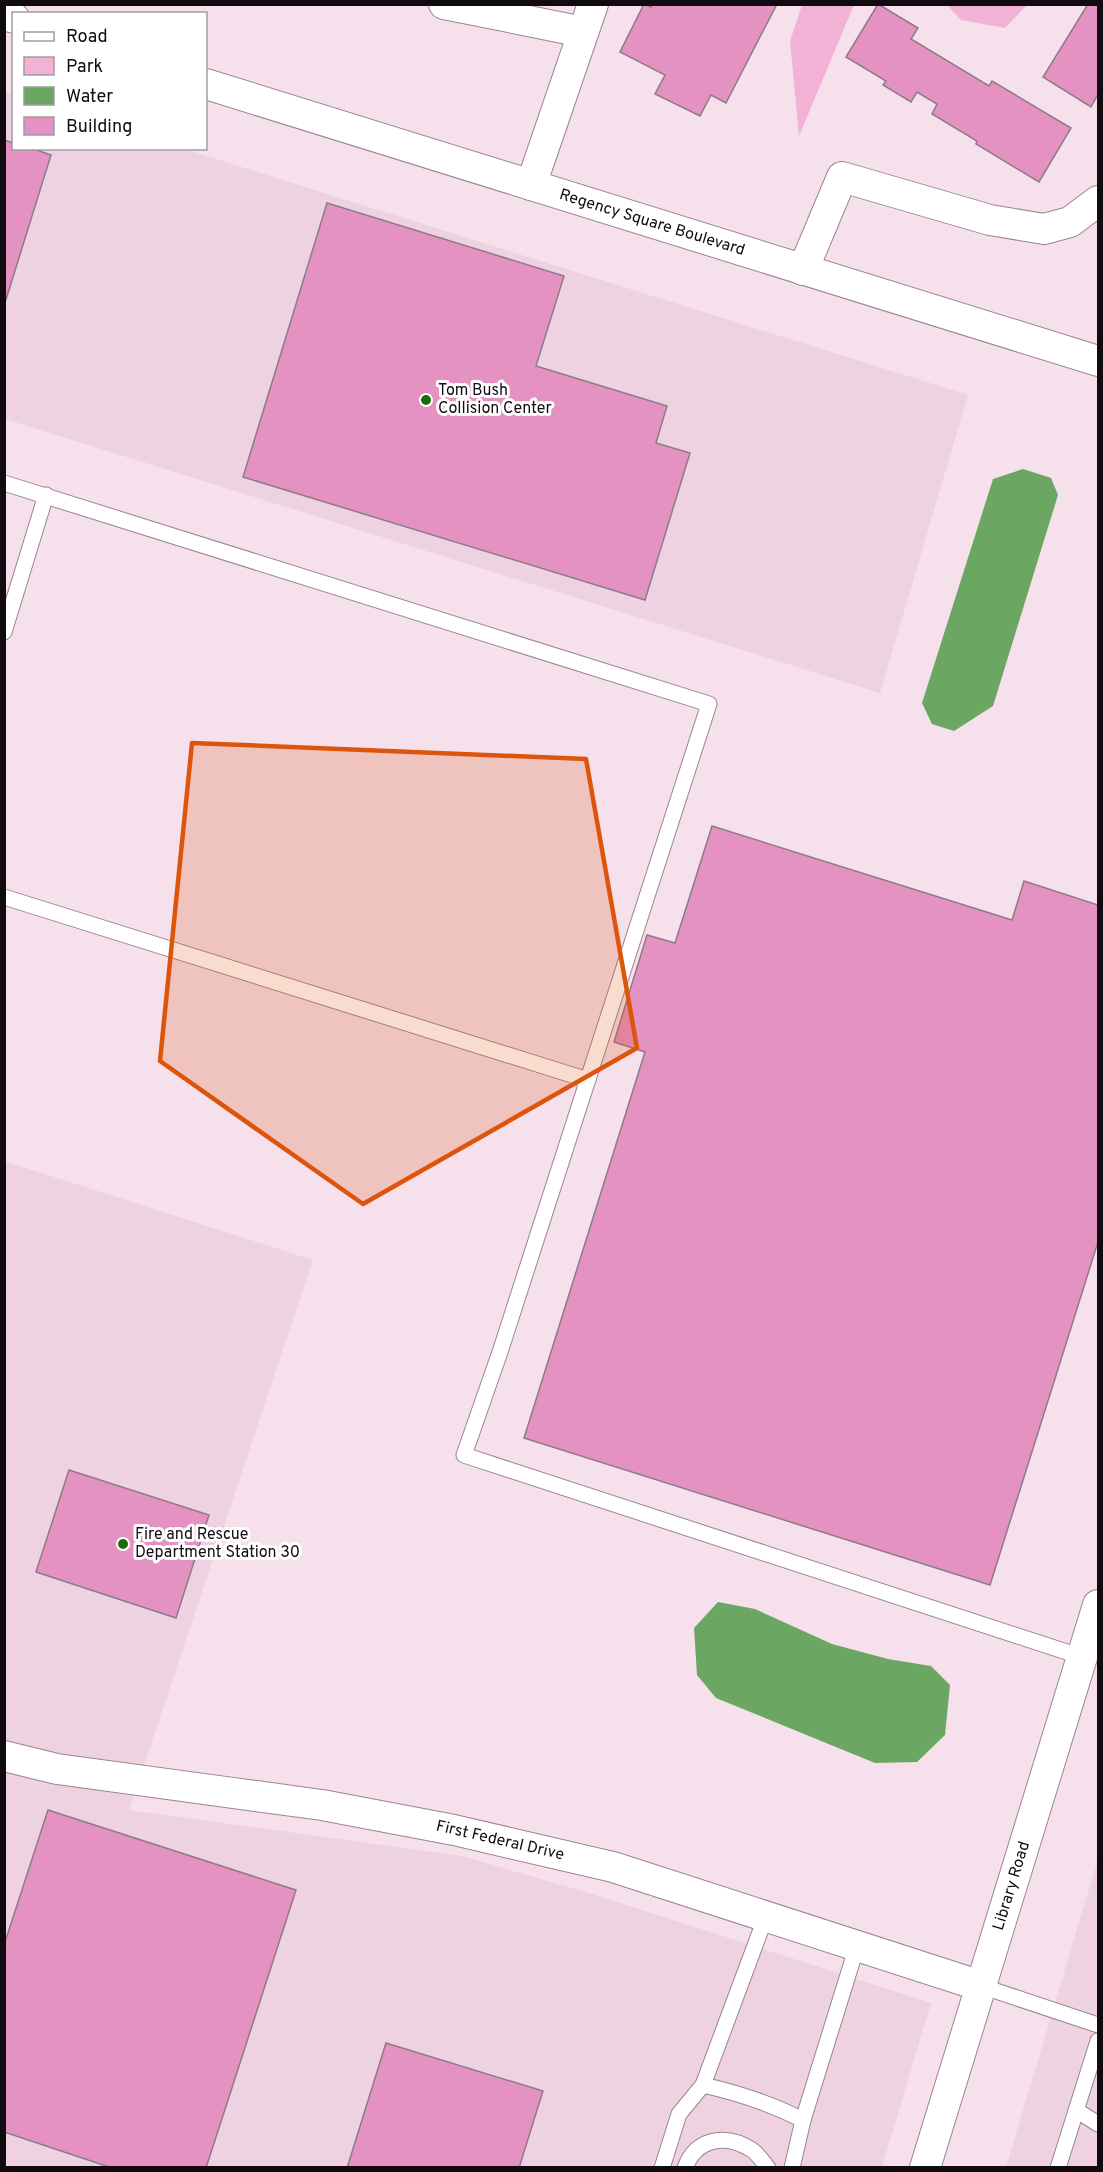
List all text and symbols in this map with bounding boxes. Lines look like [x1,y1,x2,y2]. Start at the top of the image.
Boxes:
legend [12,12,207,150]
text: Road [66,26,108,49]
text: Park [66,56,103,79]
text: Water [66,86,113,109]
text: Building [66,116,132,139]
street label: Regency Square Boulevard [557,185,747,261]
place label: Tom Bush Collision Center [438,381,552,419]
marker: Tom Bush Collision Center [419,393,433,407]
place label: Fire and Rescue Department Station 30 [135,1525,300,1563]
marker: Fire and Rescue Department Station 30 [116,1537,130,1551]
street label: First Federal Drive [434,1817,566,1865]
street label: Library Road [989,1839,1035,1933]

